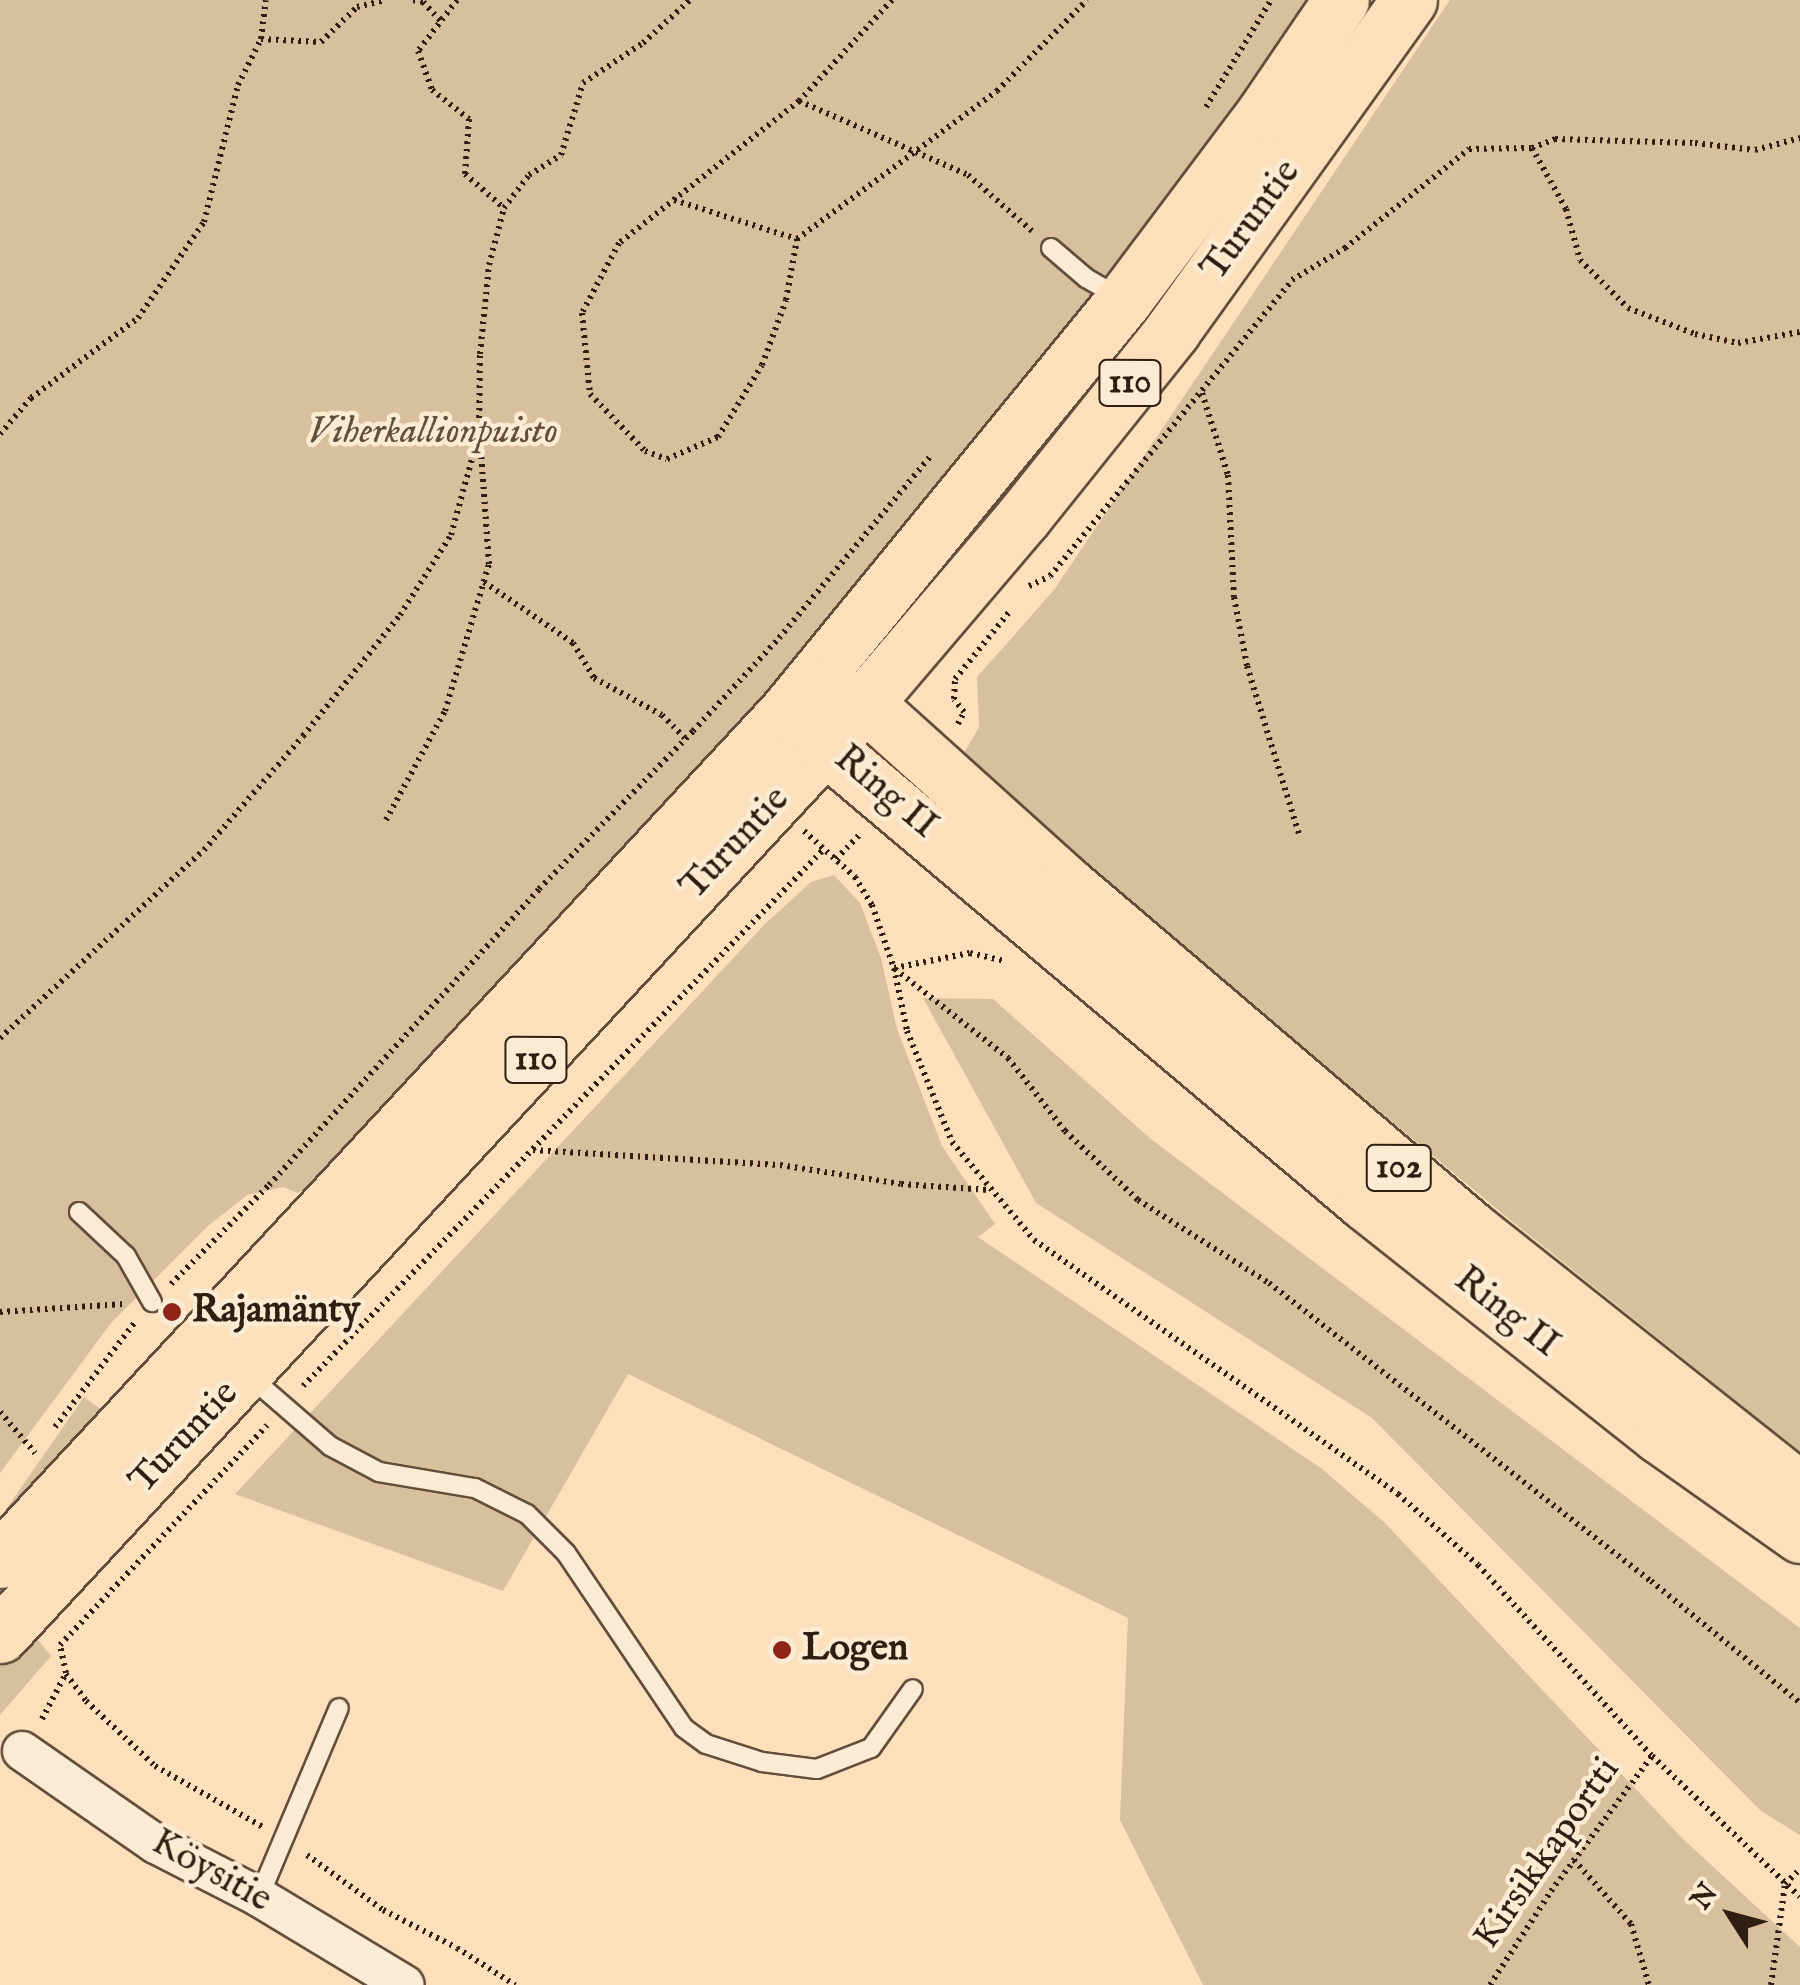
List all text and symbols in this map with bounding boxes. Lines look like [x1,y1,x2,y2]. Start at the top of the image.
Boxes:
street label: Turuntie [1193,152,1311,290]
road number: 110 [1098,353,1162,413]
park label: Viherkallionpuisto [308,410,558,456]
street label: Ring II [824,737,946,849]
street label: Turuntie [672,778,800,910]
road number: 110 [504,1030,568,1090]
road number: 102 [1364,1138,1434,1198]
street label: Ring II [1444,1258,1568,1368]
place label: Rajamänty [192,1289,360,1335]
marker: Rajamänty [161,1301,183,1323]
street label: Turuntie [121,1372,249,1504]
place label: Logen [802,1627,908,1673]
marker: Logen [771,1639,793,1661]
street label: Kirsikkaportti [1465,1749,1631,1959]
street label: Köysitie [143,1821,279,1923]
north arrow [1680,1865,1780,1965]
text: N [1684,1877,1727,1917]

